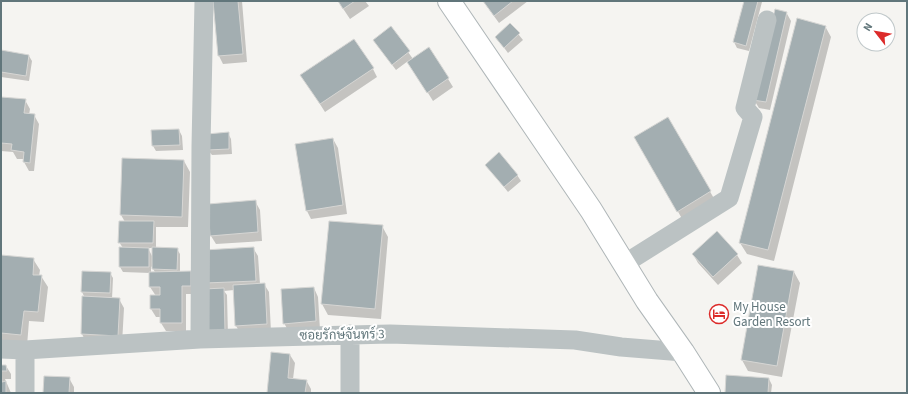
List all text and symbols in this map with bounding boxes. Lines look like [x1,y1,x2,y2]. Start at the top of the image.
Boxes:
north arrow [856,12,896,52]
text: N [860,20,876,34]
place label: My House Garden Resort [733,298,811,331]
hotel icon: My House Garden Resort [708,303,730,325]
street label: ซอยรักษ์จันทร์ 3 [299,324,385,345]

